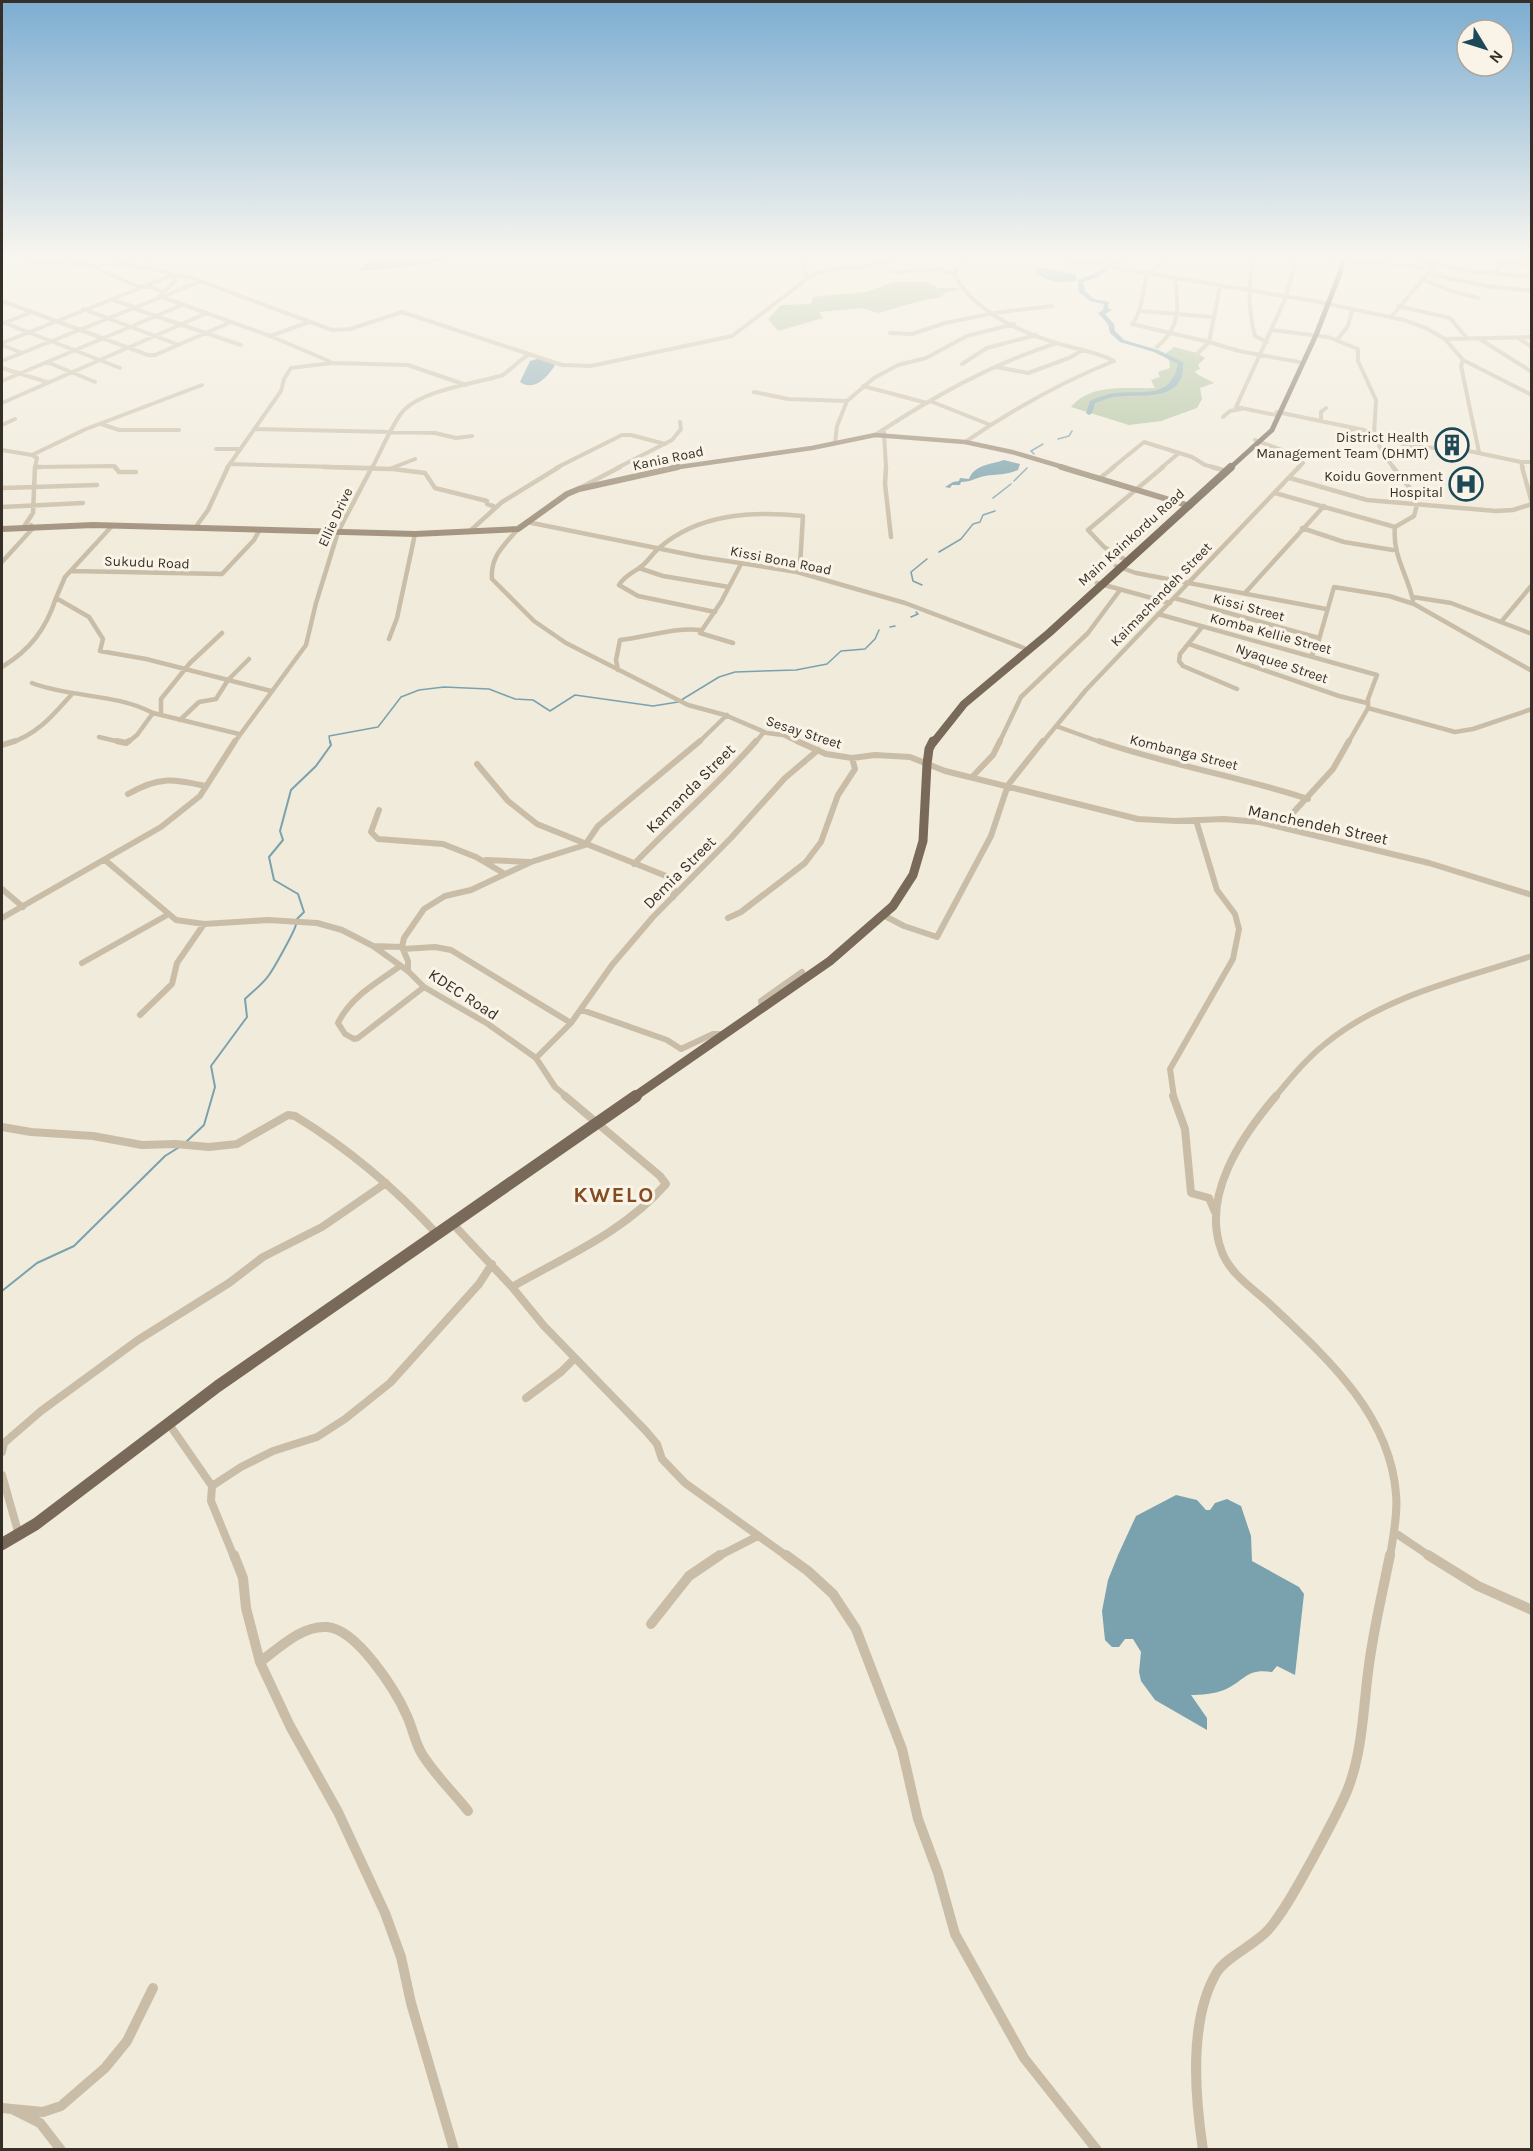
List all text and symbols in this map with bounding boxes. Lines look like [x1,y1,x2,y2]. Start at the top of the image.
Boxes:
north arrow [1455,18,1515,78]
text: N [1485,47,1507,67]
building icon: District Health Management Team (DHMT) [1434,427,1470,463]
place label: District Health Management Team (DHMT) [1256,429,1429,462]
street label: Kania Road [631,443,705,474]
hospital icon: Koidu Government Hospital [1448,466,1484,502]
place label: Koidu Government Hospital [1324,468,1443,501]
street label: Ellie Drive [314,485,356,549]
street label: Main Kainkordu Road [1075,485,1188,590]
street label: Kaimachendeh Street [1107,539,1215,650]
street label: Kissi Bona Road [729,542,833,579]
street label: Sukudu Road [104,553,190,572]
street label: Kissi Street [1211,590,1286,625]
street label: Komba Kellie Street [1208,609,1334,658]
street label: Nyaquee Street [1233,640,1330,687]
street label: Sesay Street [764,712,844,753]
street label: Kombanga Street [1128,731,1240,774]
street label: Kamanda Street [642,740,739,837]
street label: Manchendeh Street [1246,800,1390,849]
street label: Demia Street [639,832,720,913]
street label: KDEC Road [425,965,502,1024]
district label: KWELO [573,1182,655,1208]

